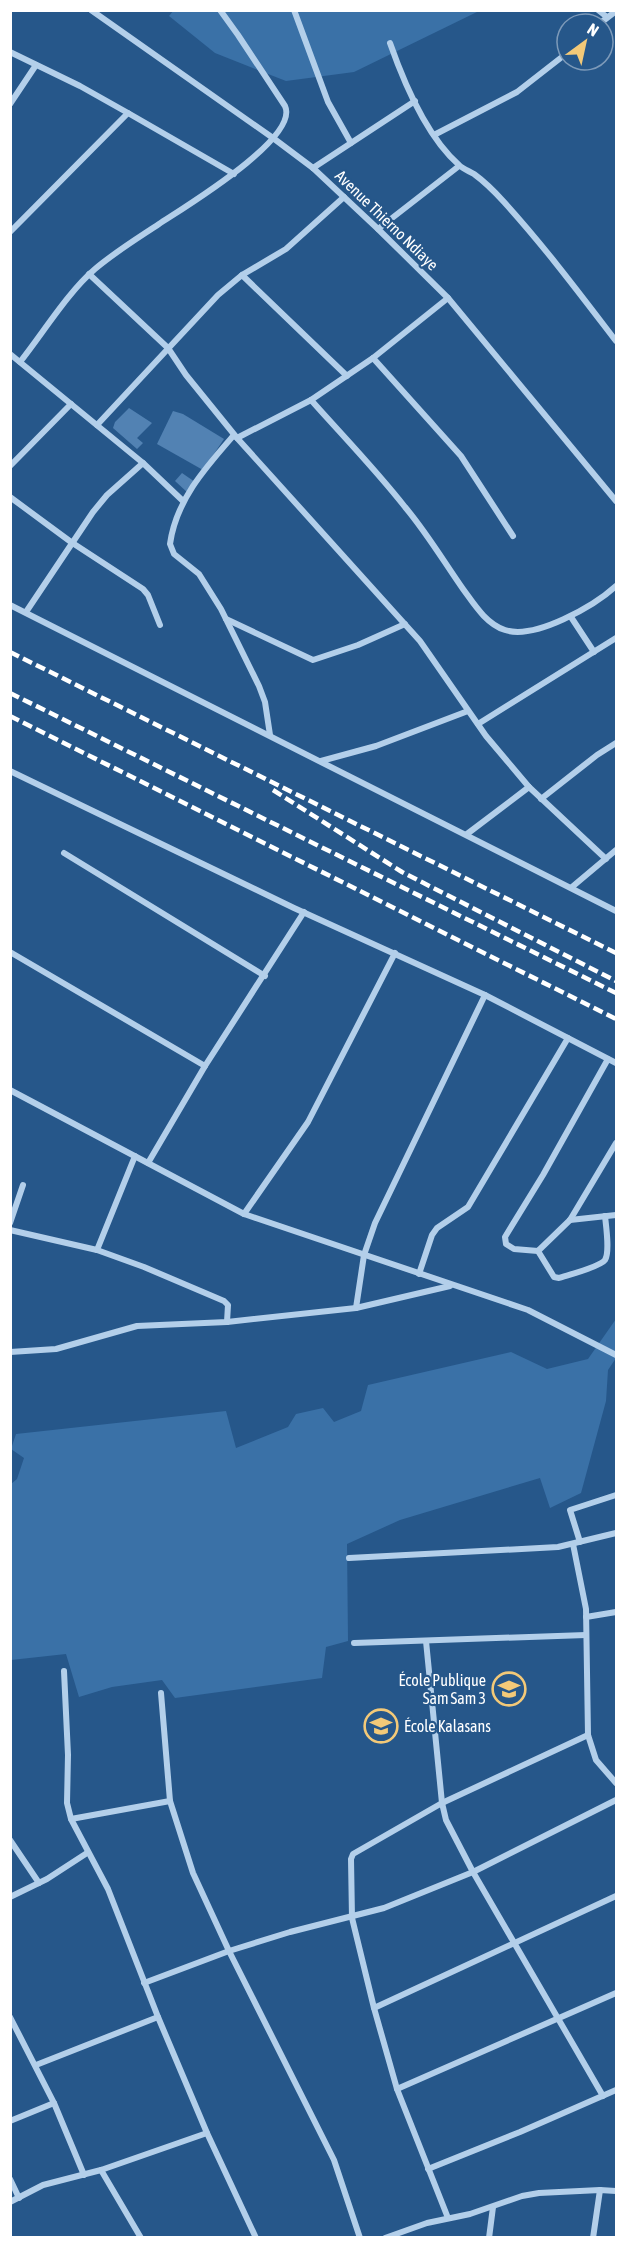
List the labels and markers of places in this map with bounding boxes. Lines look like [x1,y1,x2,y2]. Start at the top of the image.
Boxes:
place label: École Publique Sam Sam 3 [399,1671,486,1707]
school or university icon: École Publique Sam Sam 3 [491,1671,527,1707]
school or university icon: École Kalasans [363,1708,399,1744]
place label: École Kalasans [404,1717,491,1735]

